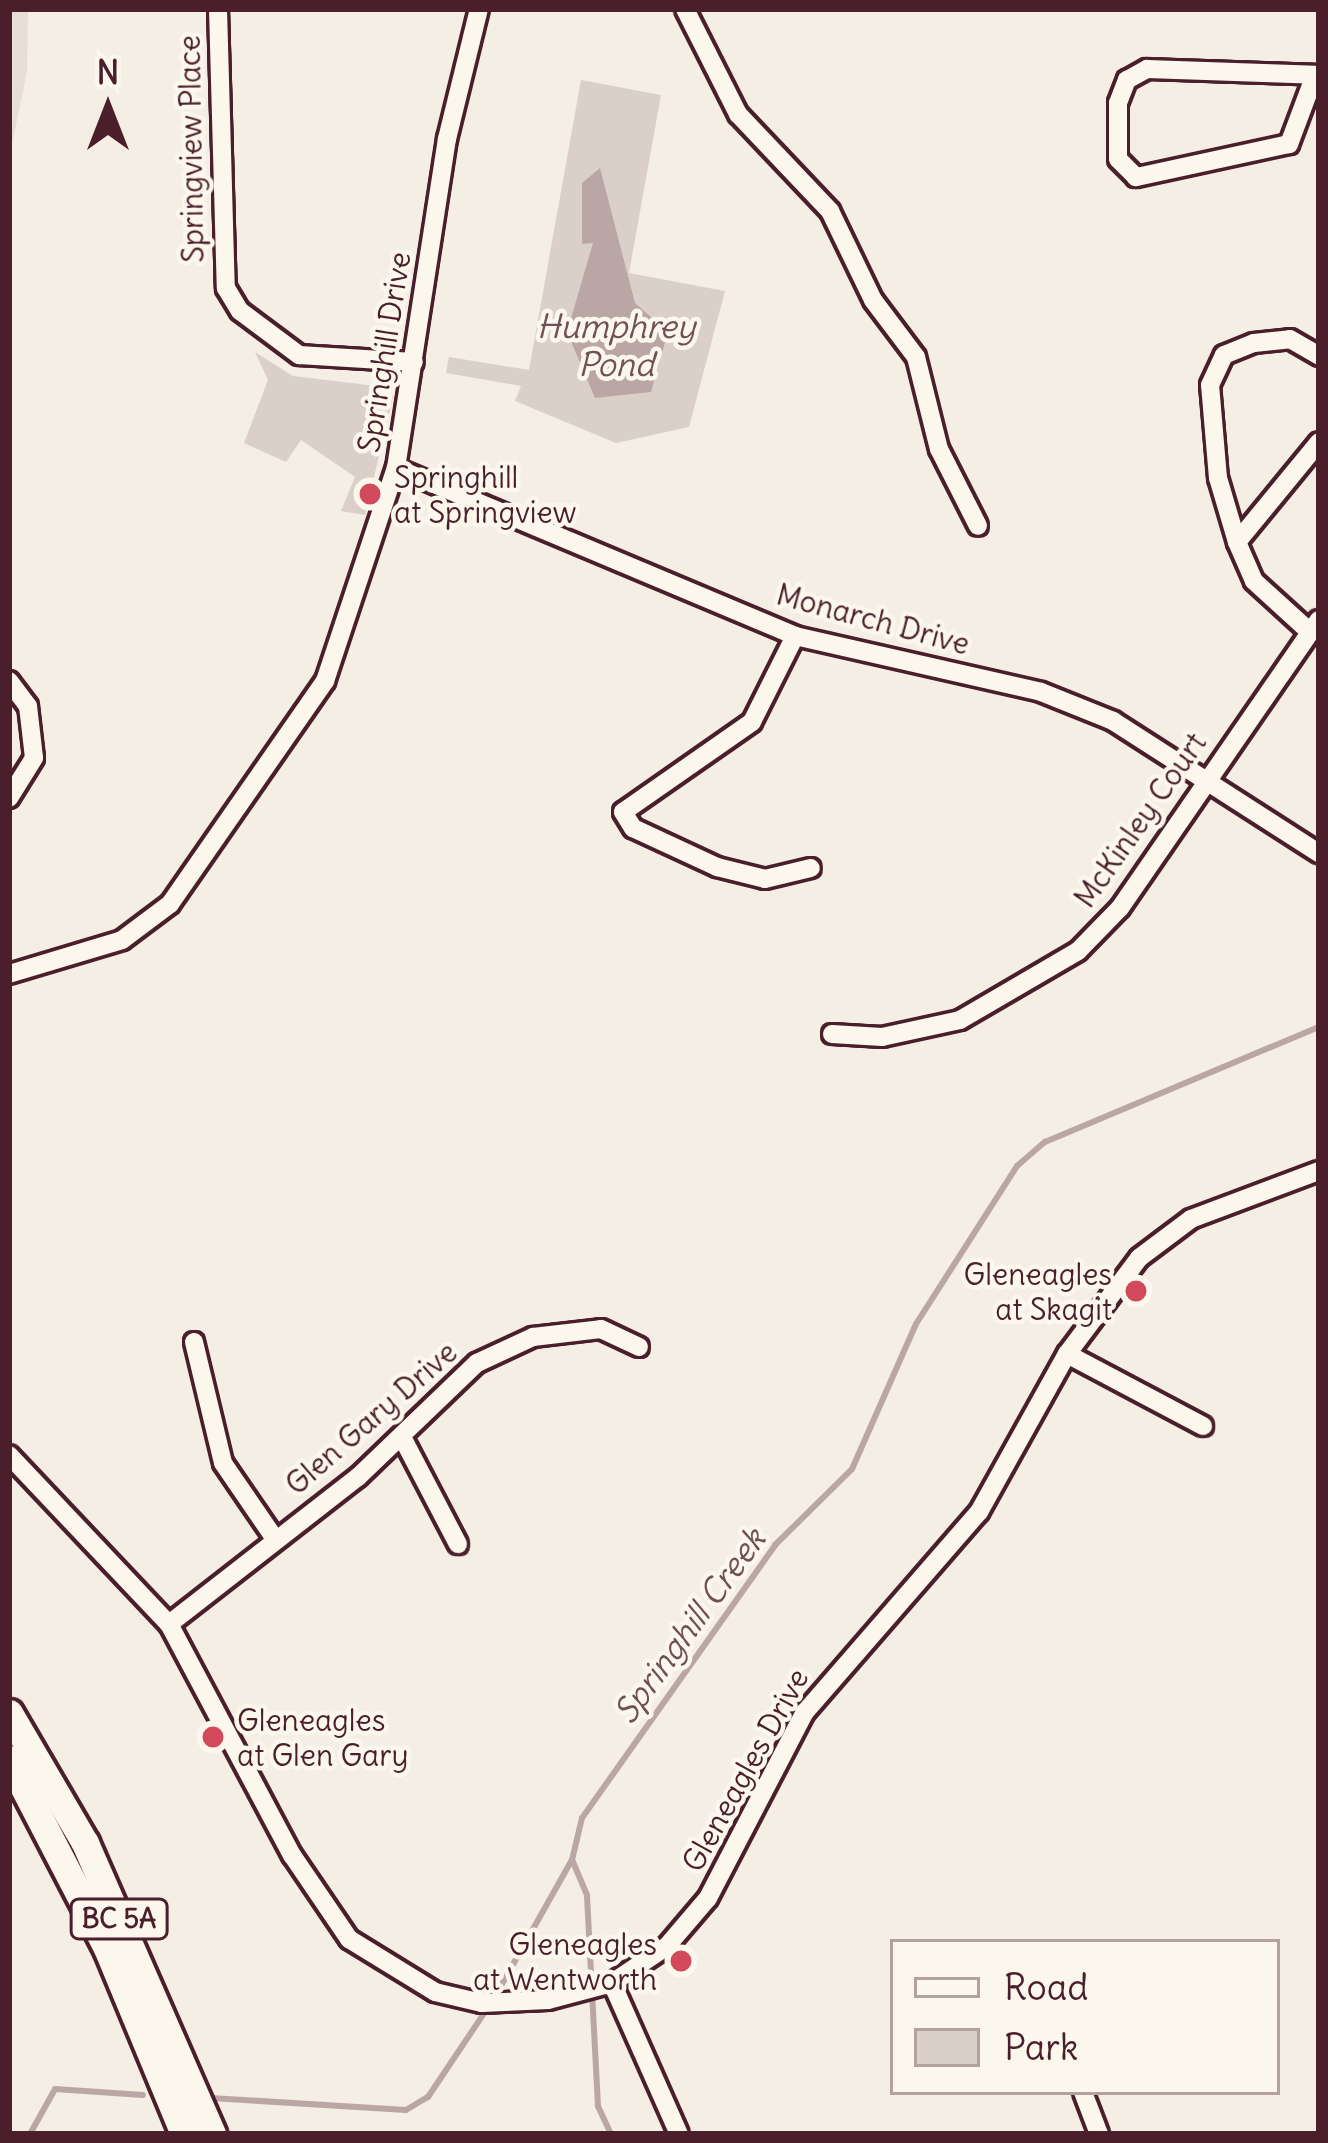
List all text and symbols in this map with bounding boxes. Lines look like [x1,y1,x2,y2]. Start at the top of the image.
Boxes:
street label: Springview Place [171,35,211,263]
north arrow [48,48,168,168]
text: N [97,51,119,93]
street label: Springhill Drive [350,249,418,455]
water label: Humphrey Pond [537,307,695,385]
place label: Springhill at Springview [394,459,576,530]
marker: Springhill at Springview [357,481,383,507]
street label: Monarch Drive [773,576,973,662]
street label: McKinley Court [1066,726,1214,914]
place label: Gleneagles at Skagit [964,1256,1112,1326]
marker: Gleneagles at Skagit [1123,1278,1149,1304]
street label: Glen Gary Drive [278,1334,464,1502]
water label: Springhill Creek [606,1521,774,1731]
street label: Gleneagles Drive [674,1662,816,1878]
place label: Gleneagles at Glen Gary [237,1702,409,1772]
marker: Gleneagles at Glen Gary [200,1724,226,1750]
road number: BC 5A [68,1898,170,1940]
place label: Gleneagles at Wentworth [473,1926,657,1996]
legend [890,1939,1280,2095]
marker: Gleneagles at Wentworth [668,1948,694,1974]
text: Road [1004,1965,1088,2010]
text: Park [1004,2025,1078,2070]

